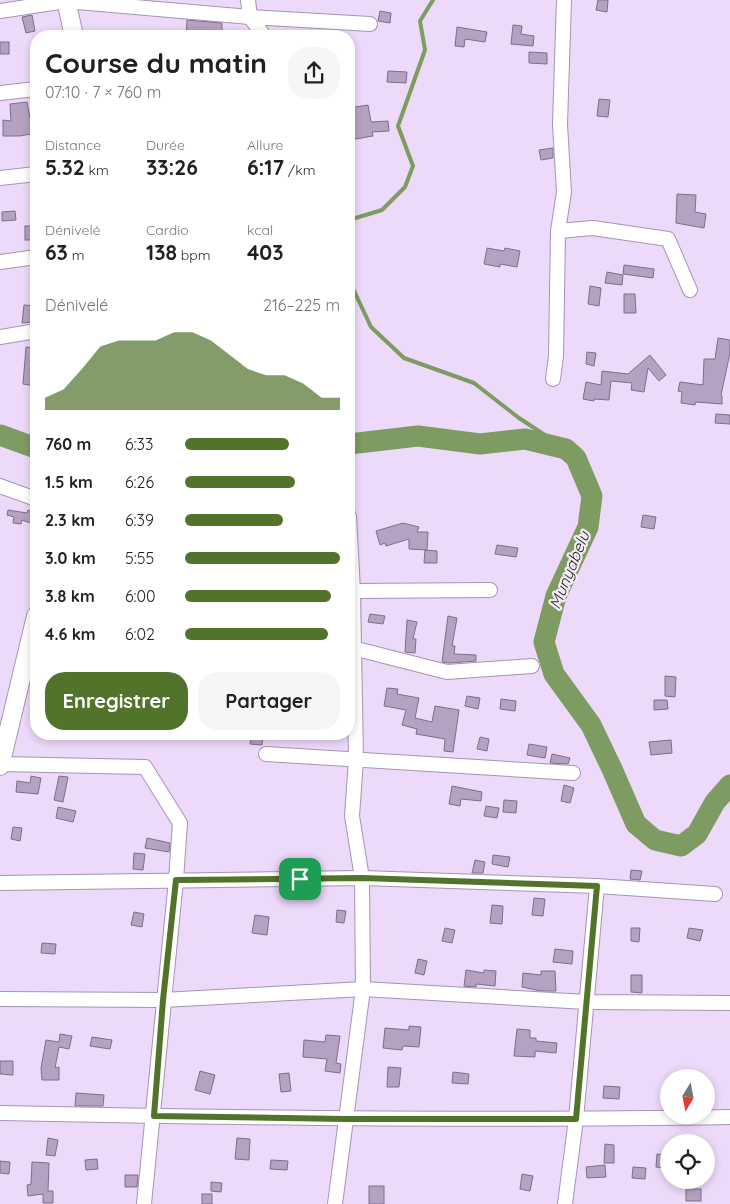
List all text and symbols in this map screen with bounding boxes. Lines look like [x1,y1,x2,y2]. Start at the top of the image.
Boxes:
text: Course du matin [45,45,267,80]
button: share [288,47,340,99]
text: 07:10 · 7 × 760 m [45,82,161,102]
text: Distance [45,136,101,154]
text: Durée [146,136,185,154]
text: Allure [247,136,283,154]
text: 5.32 [45,154,85,180]
text: 33:26 [146,154,198,180]
text: 6:17 [247,154,284,180]
text: km [85,161,109,179]
text: /km [284,161,315,179]
text: Dénivelé [45,221,100,239]
text: Cardio [146,221,189,239]
text: kcal [247,221,273,239]
text: 63 [45,239,68,265]
text: 138 [146,239,177,265]
text: 403 [247,239,284,265]
text: m [68,246,84,264]
text: bpm [177,246,211,264]
text: Dénivelé [45,295,108,315]
text: 216–225 m [263,295,340,315]
text: 760 m [45,434,91,454]
text: 6:33 [125,434,153,454]
text: 1.5 km [45,472,93,492]
text: 6:26 [125,472,154,492]
text: 2.3 km [45,510,95,530]
text: 6:39 [125,510,154,530]
water label: Munyabelu [544,528,594,612]
text: 3.0 km [45,548,96,568]
text: 5:55 [125,548,154,568]
text: 3.8 km [45,586,95,606]
text: 6:00 [125,586,156,606]
text: 4.6 km [45,624,96,644]
text: 6:02 [125,624,155,644]
button: Enregistrer [45,672,188,730]
button: Partager [198,672,340,730]
pin [279,858,321,900]
icon: arrive [286,865,314,893]
north arrow [660,1069,715,1124]
map controls [660,1069,715,1189]
button: locate [660,1134,715,1189]

